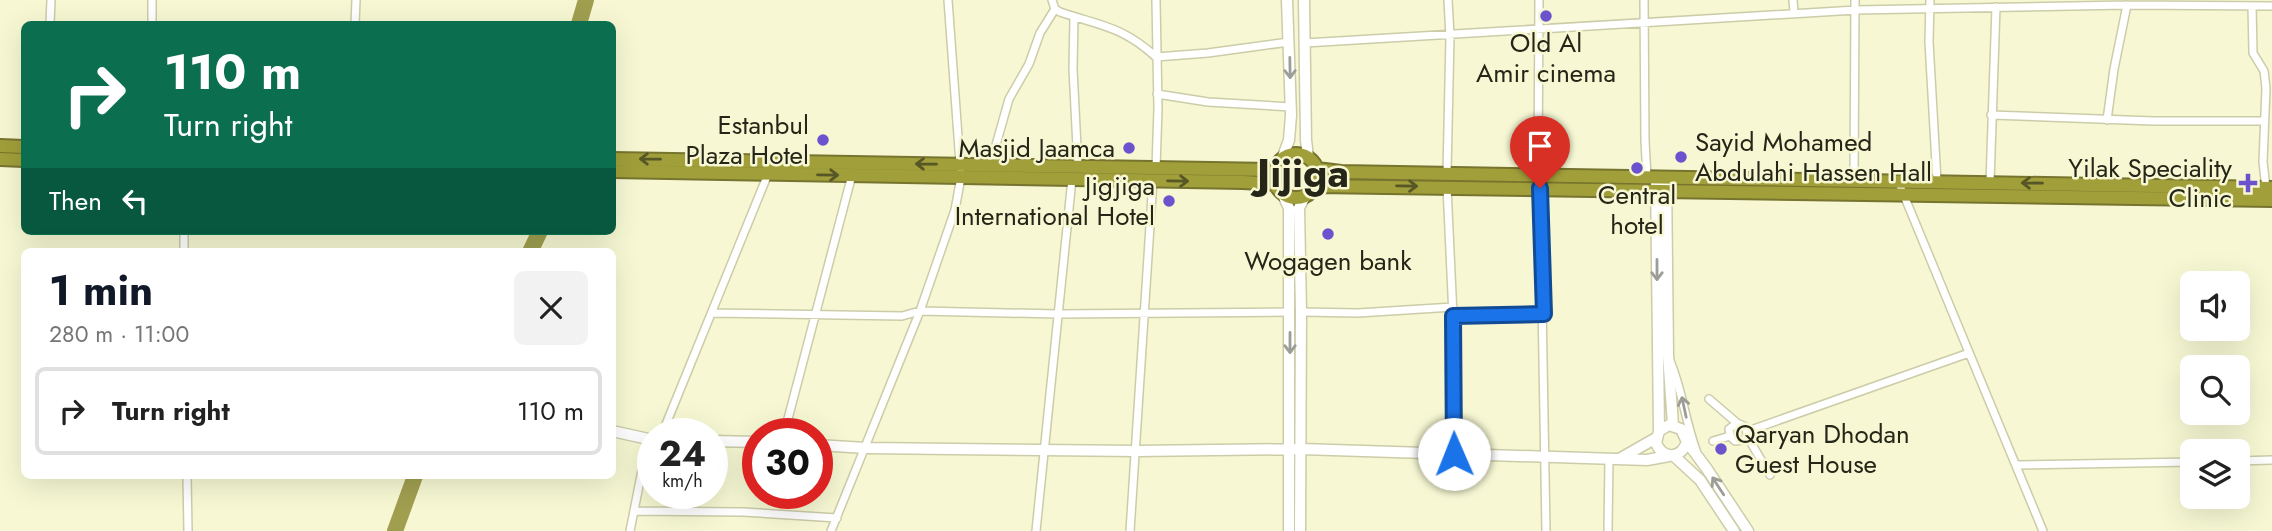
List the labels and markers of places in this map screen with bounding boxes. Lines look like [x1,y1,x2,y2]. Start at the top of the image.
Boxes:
marker: Old Al Amir cinema [1538,8,1554,24]
place label: Old Al Amir cinema [1476,24,1616,92]
place label: Estanbul Plaza Hotel [686,106,809,174]
pin [1510,116,1570,188]
place label: Sayid Mohamed Abdulahi Hassen Hall [1695,123,1932,191]
place label: Masjid Jaamca [959,129,1115,167]
marker: Estanbul Plaza Hotel [815,132,831,148]
marker: Masjid Jaamca [1121,140,1137,156]
marker: Sayid Mohamed Abdulahi Hassen Hall [1673,149,1689,165]
place label: Yilak Speciality Clinic [2068,149,2233,217]
marker: Central hotel [1629,160,1645,176]
place label: Jigjiga International Hotel [955,167,1155,235]
marker: Yilak Speciality Clinic [2238,173,2258,193]
place label: Central hotel [1598,176,1676,244]
marker: Jigjiga International Hotel [1161,193,1177,209]
marker: Wogagen bank [1320,226,1336,242]
place label: Wogagen bank [1244,242,1412,280]
place label: Qaryan Dhodan Guest House [1735,415,1910,483]
marker: Qaryan Dhodan Guest House [1713,441,1729,457]

